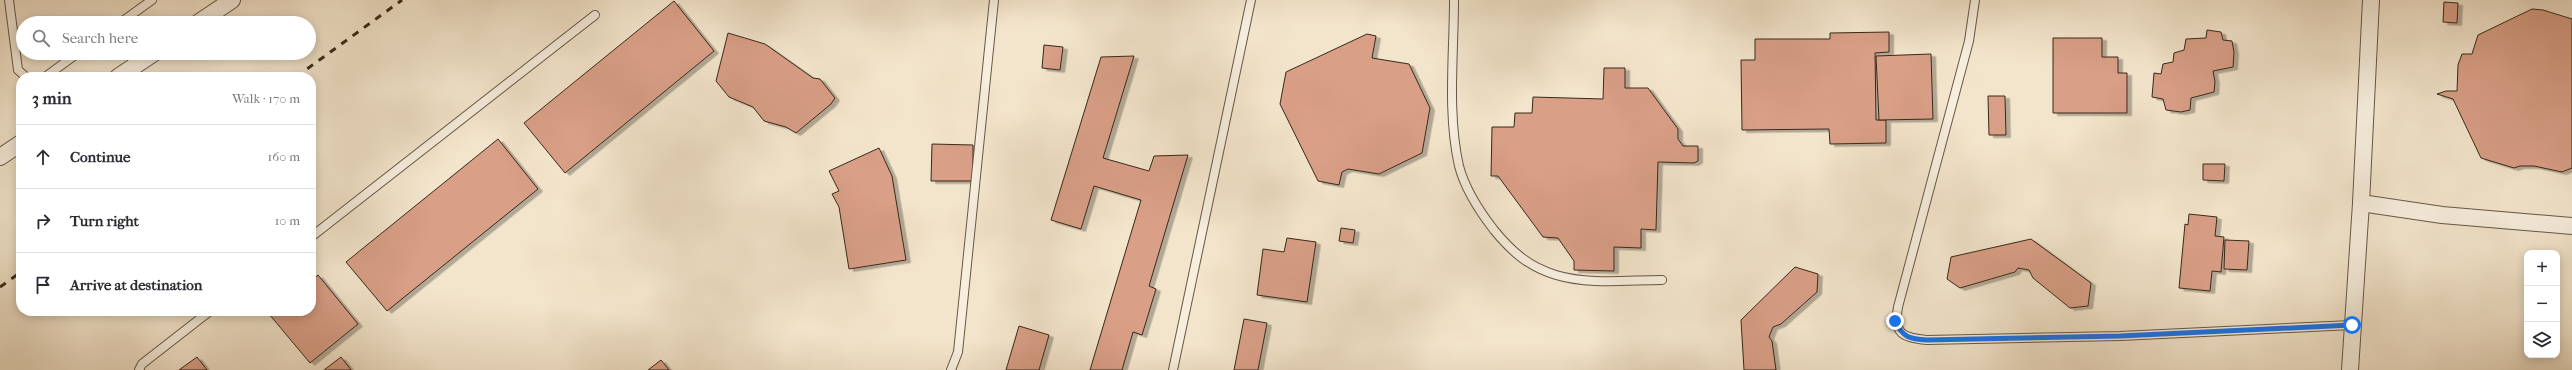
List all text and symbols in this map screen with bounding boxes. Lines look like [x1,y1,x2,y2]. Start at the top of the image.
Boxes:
search box [16,16,316,60]
icon: search [30,27,52,49]
text: Search here [62,29,138,47]
text: 3 min [32,88,72,108]
text: Walk · 170 m [232,91,300,106]
icon: ahead [32,146,54,168]
text: Continue [70,148,130,166]
text: 160 m [268,149,300,164]
icon: right [32,210,54,232]
text: Turn right [70,212,139,230]
text: 10 m [275,213,300,228]
map controls [2524,250,2560,358]
button: + [2524,250,2560,286]
icon: arrive [32,274,54,296]
text: Arrive at destination [70,276,202,294]
button: − [2524,286,2560,322]
route end [1886,312,1904,330]
route start [2343,316,2361,334]
button: layers [2524,322,2560,358]

